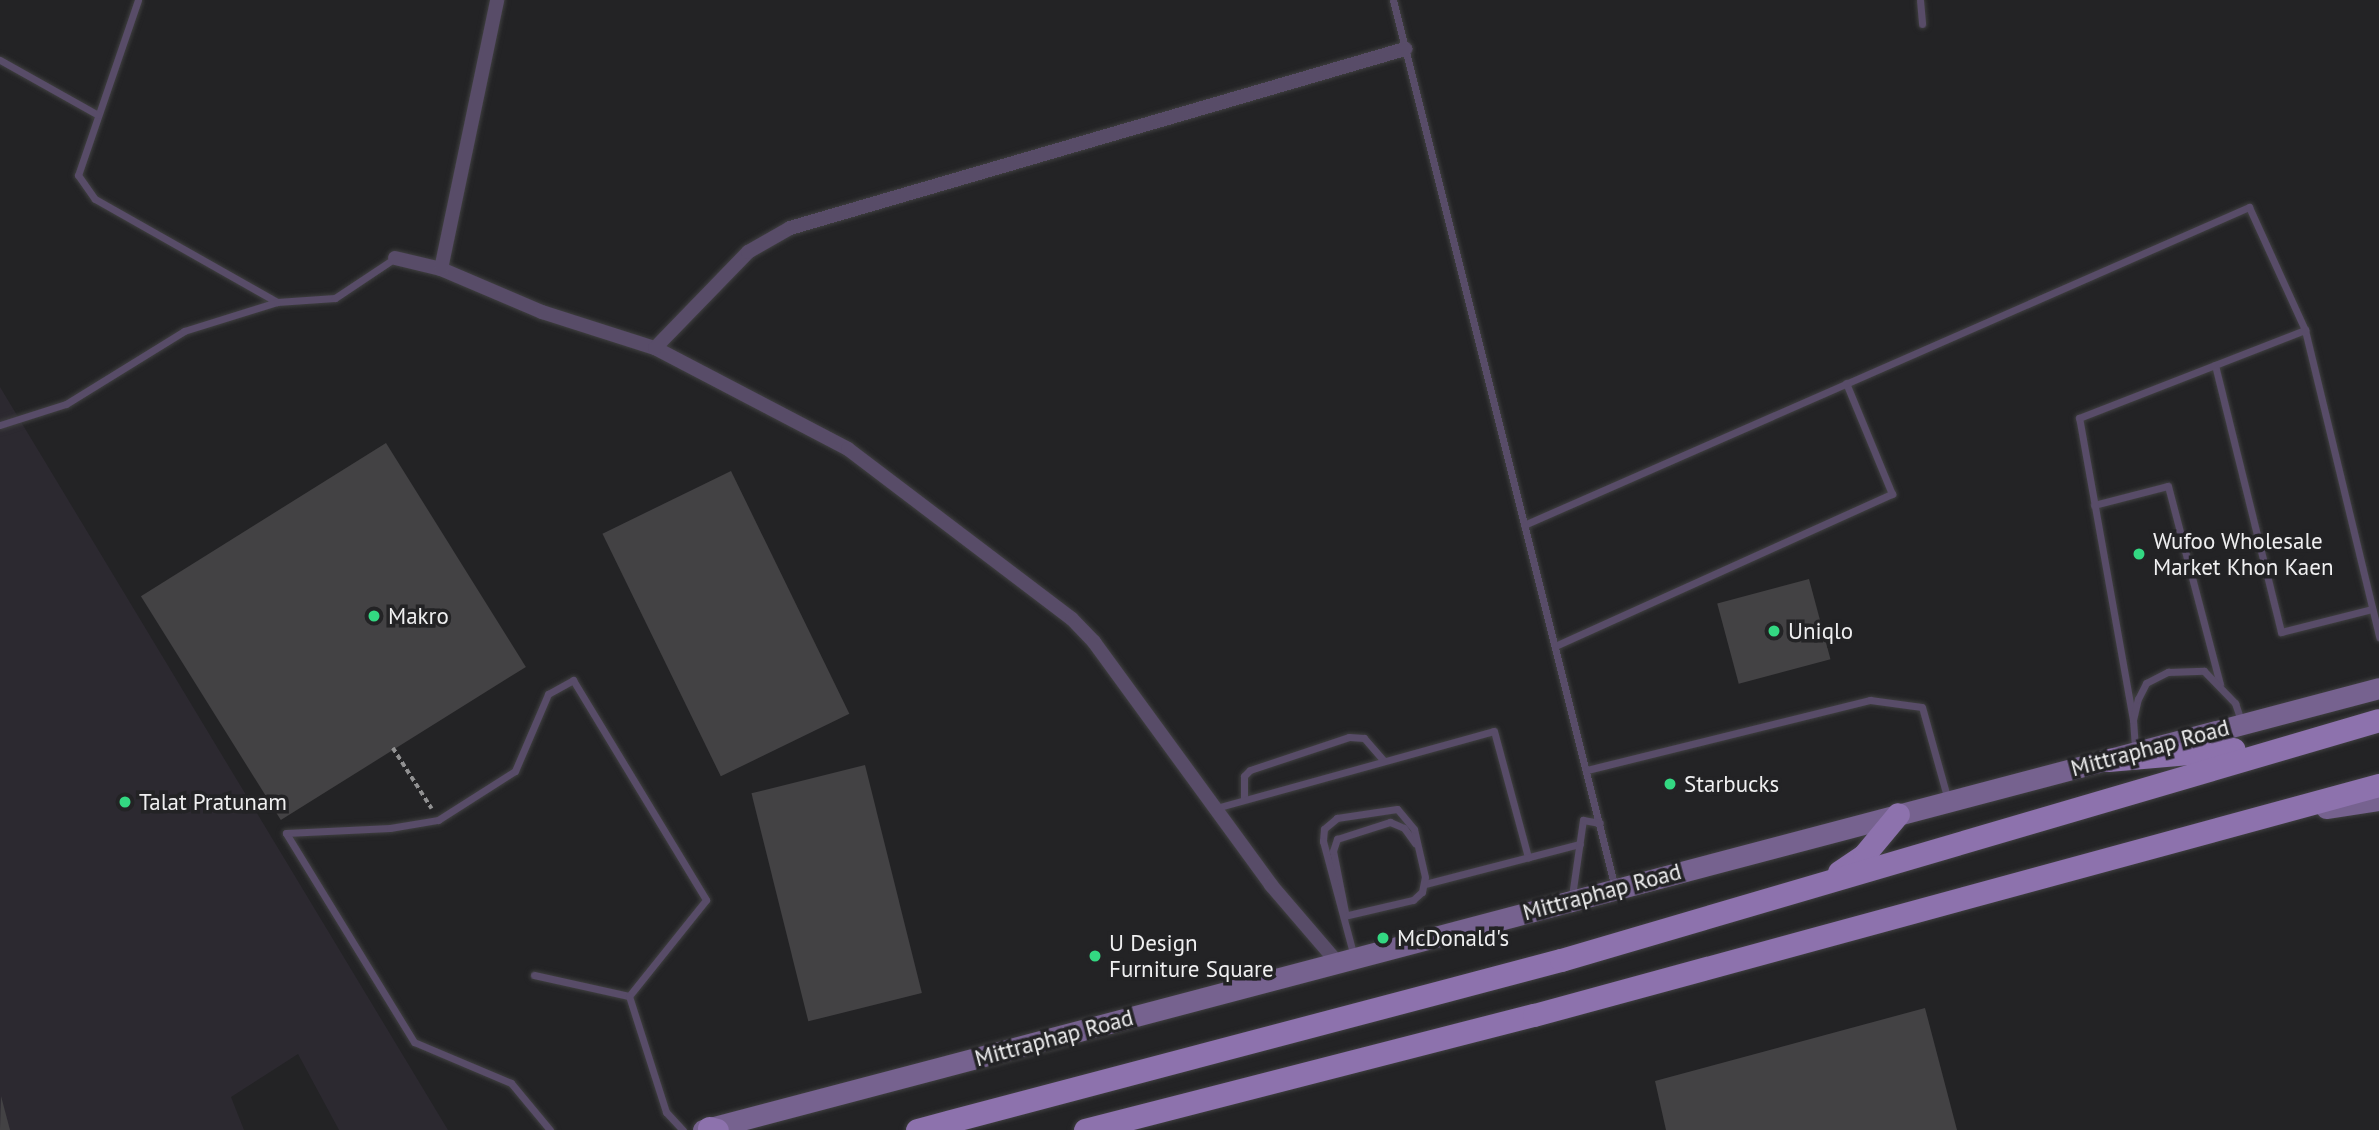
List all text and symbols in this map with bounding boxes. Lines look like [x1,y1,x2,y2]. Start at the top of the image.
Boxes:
place label: Wufoo Wholesale Market Khon Kaen [2153,527,2334,581]
marker: Wufoo Wholesale Market Khon Kaen [2131,546,2147,562]
place label: Makro [388,602,449,630]
marker: Makro [366,608,382,624]
place label: Uniqlo [1788,617,1853,645]
marker: Uniqlo [1766,623,1782,639]
street label: Mittraphap Road [2068,714,2232,782]
place label: Starbucks [1684,770,1779,798]
marker: Starbucks [1662,776,1678,792]
place label: Talat Pratunam [139,788,287,816]
marker: Talat Pratunam [117,794,133,810]
street label: Mittraphap Road [1520,858,1684,926]
place label: McDonald's [1397,924,1509,952]
place label: U Design Furniture Square [1109,929,1274,983]
marker: McDonald's [1375,930,1391,946]
marker: U Design Furniture Square [1087,948,1103,964]
street label: Mittraphap Road [972,1004,1136,1072]

